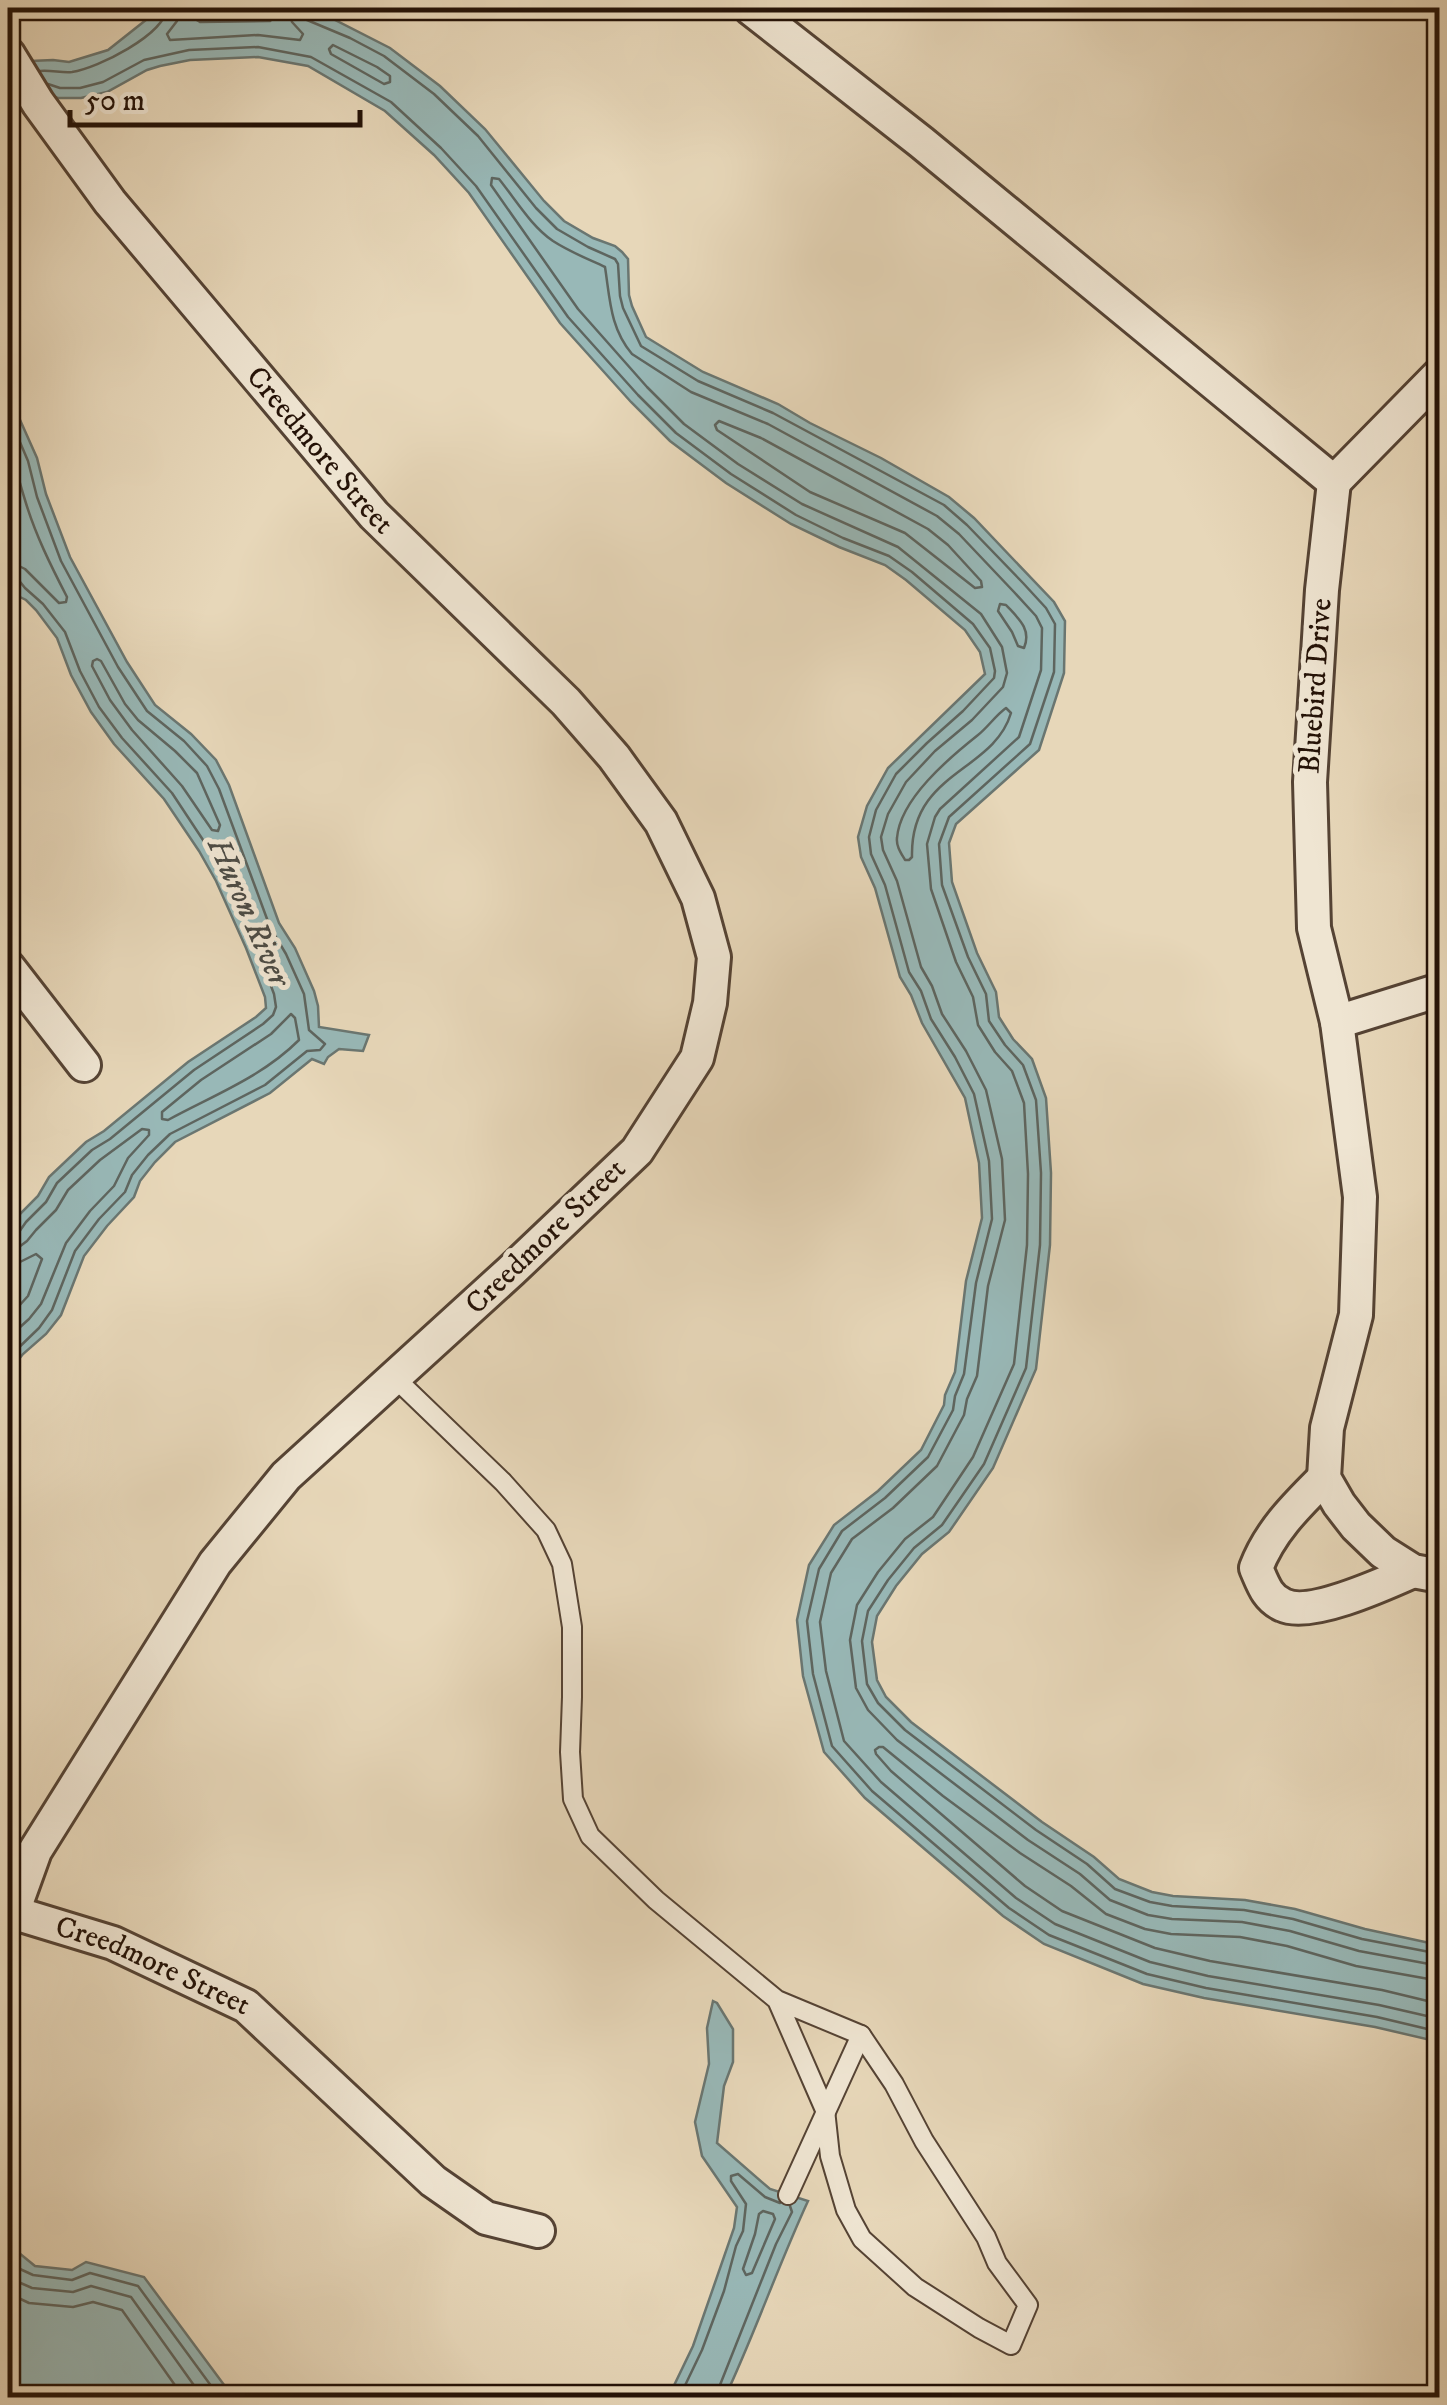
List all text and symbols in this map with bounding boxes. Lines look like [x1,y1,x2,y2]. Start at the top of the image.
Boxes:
scale bar [70,65,360,127]
text: 50 m [85,83,145,120]
street label: Creedmore Street [238,359,401,542]
street label: Bluebird Drive [1291,597,1341,775]
water label: Huron River [197,831,300,995]
street label: Creedmore Street [458,1151,634,1323]
street label: Creedmore Street [51,1908,256,2024]

